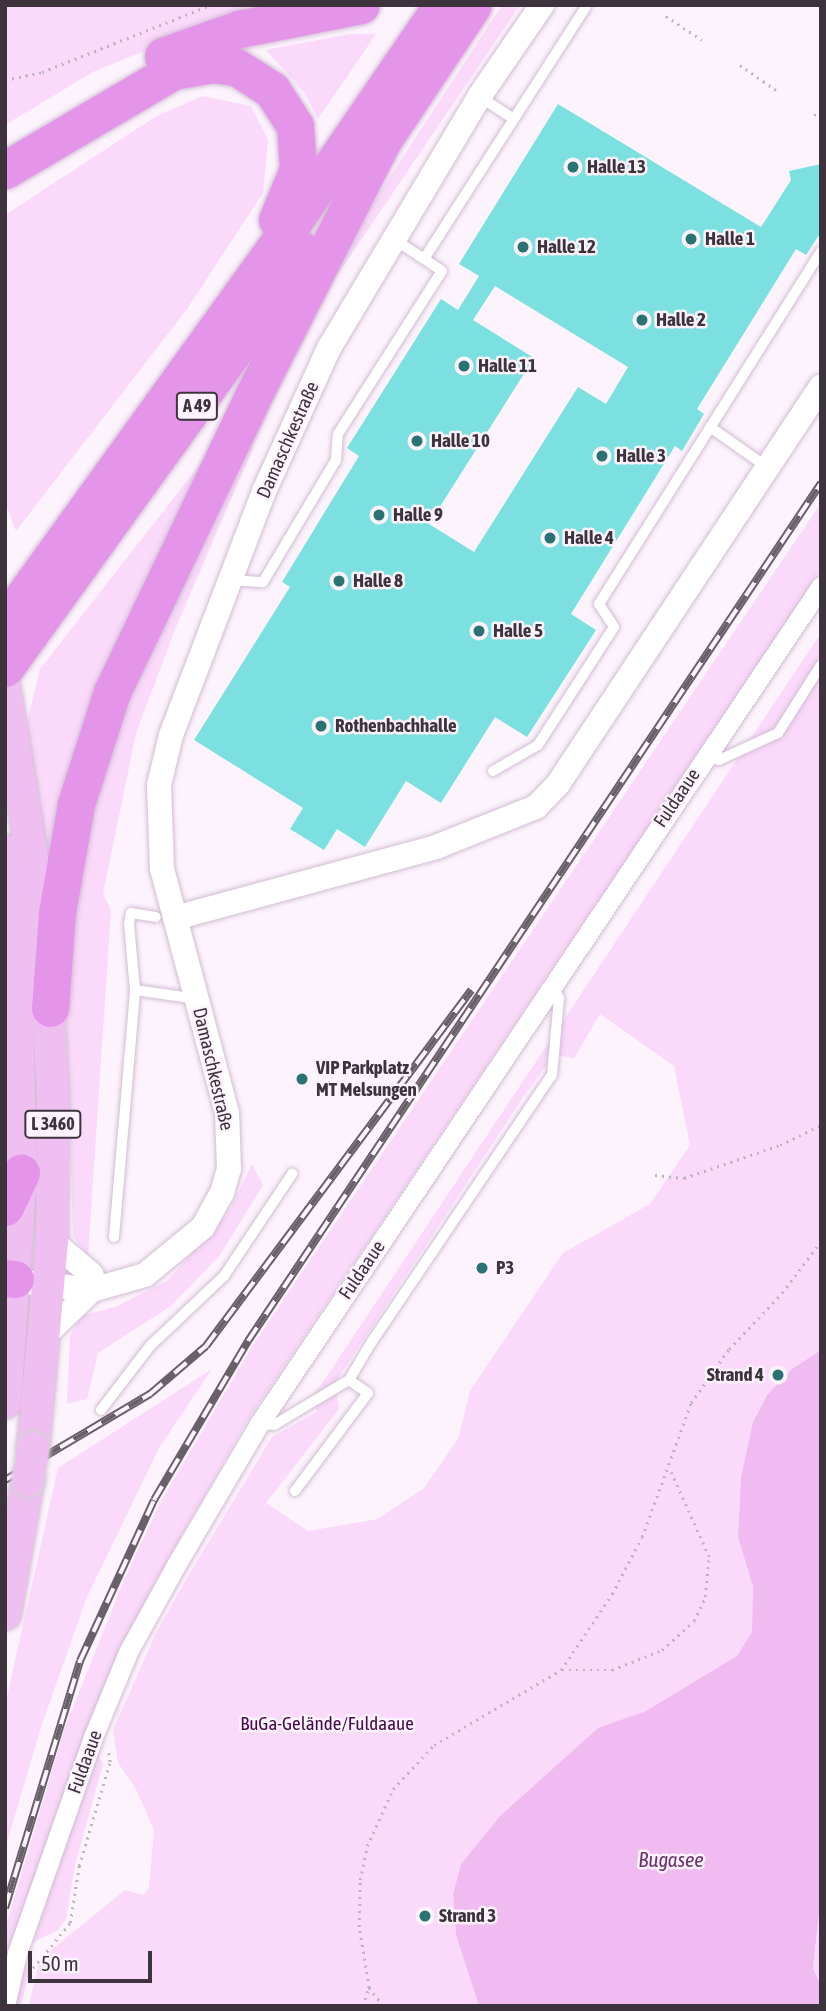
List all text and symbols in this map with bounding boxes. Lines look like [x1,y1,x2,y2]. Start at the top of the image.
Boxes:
place label: Halle 13 [587,156,646,178]
marker: Halle 13 [565,159,581,175]
place label: Halle 1 [705,228,755,250]
marker: Halle 1 [683,231,699,247]
place label: Halle 12 [537,236,596,258]
marker: Halle 12 [515,239,531,255]
place label: Halle 2 [656,309,706,331]
marker: Halle 2 [634,312,650,328]
place label: Halle 11 [478,355,537,377]
marker: Halle 11 [456,358,472,374]
street label: Damaschkestraße [252,378,324,502]
road number: A 49 [174,392,220,420]
place label: Halle 10 [431,430,490,452]
marker: Halle 10 [409,433,425,449]
place label: Halle 3 [616,445,666,467]
marker: Halle 3 [594,448,610,464]
place label: Halle 9 [393,504,443,526]
marker: Halle 9 [371,507,387,523]
place label: Halle 4 [564,527,614,549]
marker: Halle 4 [542,530,558,546]
place label: Halle 8 [353,570,403,592]
marker: Halle 8 [331,573,347,589]
place label: Halle 5 [493,620,543,642]
marker: Halle 5 [471,623,487,639]
place label: Rothenbachhalle [335,715,457,737]
marker: Rothenbachhalle [313,718,329,734]
street label: Fuldaaue [649,764,705,832]
street label: Damaschkestraße [188,1005,238,1133]
place label: VIP Parkplatz MT Melsungen [316,1057,417,1101]
marker: VIP Parkplatz MT Melsungen [294,1071,310,1087]
road number: L 3460 [23,1110,83,1139]
street label: Fuldaaue [334,1236,390,1304]
place label: P3 [496,1257,514,1279]
marker: P3 [474,1260,490,1276]
place label: Strand 4 [707,1364,764,1386]
marker: Strand 4 [770,1367,786,1383]
park label: BuGa-Gelände/Fuldaaue [240,1713,414,1735]
street label: Fuldaaue [63,1727,107,1797]
water label: Bugasee [638,1846,704,1872]
place label: Strand 3 [439,1905,496,1927]
marker: Strand 3 [417,1908,433,1924]
scale bar [32,1938,156,1982]
text: 50 m [41,1951,79,1975]

